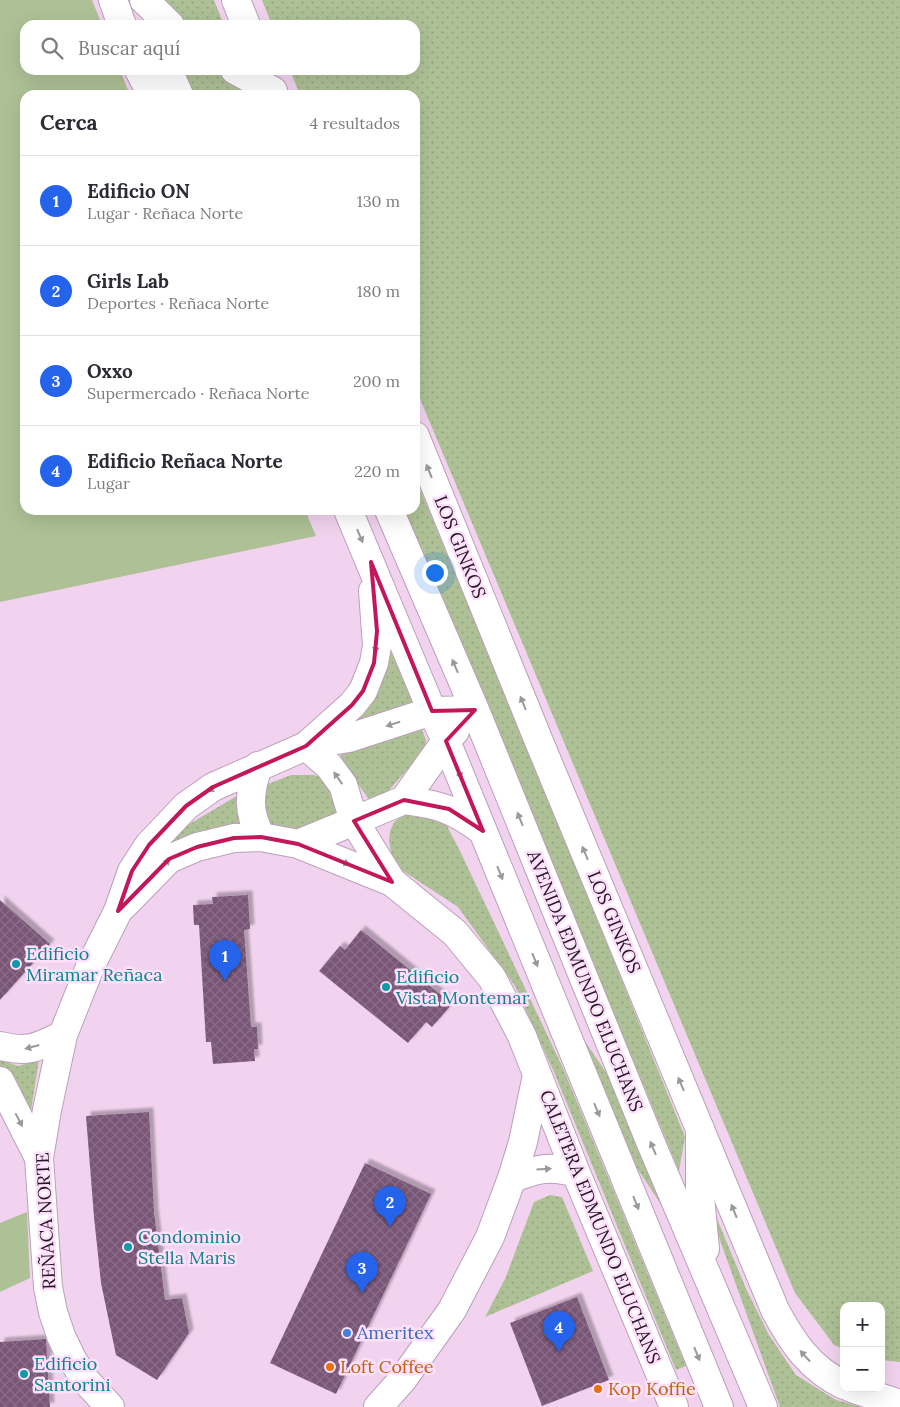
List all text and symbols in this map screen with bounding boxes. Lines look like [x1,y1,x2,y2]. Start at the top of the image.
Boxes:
search box [20,20,420,75]
icon: search [38,34,66,62]
text: Buscar aquí [78,36,180,60]
text: Cerca [40,109,98,136]
text: 4 resultados [310,113,400,133]
text: Edificio ON [87,179,190,203]
text: 1 [53,191,59,211]
text: 130 m [357,191,400,211]
text: Lugar · Reñaca Norte [87,203,243,223]
text: Girls Lab [87,269,169,293]
text: 2 [52,281,60,301]
text: 180 m [357,281,400,301]
text: Deportes · Reñaca Norte [87,293,269,313]
text: Oxxo [87,359,133,383]
text: 3 [52,371,60,391]
text: 200 m [353,371,400,391]
text: Supermercado · Reñaca Norte [87,383,309,403]
text: Edificio Reñaca Norte [87,449,283,473]
text: 4 [52,461,60,481]
text: 220 m [354,461,400,481]
one-way arrow [425,463,433,478]
text: Lugar [87,473,130,493]
street label: LOS GINKOS [429,492,492,602]
one-way arrow [356,529,364,543]
your location [422,560,448,586]
one-way arrow [372,638,380,654]
one-way arrow [451,659,459,673]
one-way arrow [519,695,526,710]
one-way arrow [386,721,401,729]
one-way arrow [455,765,463,779]
one-way arrow [333,771,343,785]
one-way arrow [207,783,220,792]
one-way arrow [515,812,523,826]
one-way arrow [581,845,589,860]
street label: AVENIDA EDMUNDO ELUCHANS [522,846,649,1115]
one-way arrow [158,858,170,870]
one-way arrow [336,859,351,867]
one-way arrow [496,866,504,881]
street label: LOS GINKOS [583,867,646,977]
pin: 1 [209,940,241,981]
place label: Edificio Miramar Reñaca [26,942,162,986]
one-way arrow [532,953,540,967]
marker: Edificio Miramar Reñaca [10,958,22,970]
place label: Edificio Vista Montemar [395,965,530,1009]
marker: Edificio Vista Montemar [380,981,392,993]
one-way arrow [25,1043,40,1051]
one-way arrow [677,1076,684,1091]
street label: CALETERA EDMUNDO ELUCHANS [535,1086,666,1367]
one-way arrow [594,1103,602,1117]
one-way arrow [15,1112,23,1127]
one-way arrow [649,1140,657,1155]
street label: REÑACA NORTE [30,1152,61,1290]
one-way arrow [536,1165,552,1173]
pin: 2 [374,1186,406,1227]
one-way arrow [632,1196,640,1210]
one-way arrow [730,1204,738,1218]
place label: Condominio Stella Maris [138,1225,241,1269]
marker: Condominio Stella Maris [122,1241,134,1253]
pin: 3 [346,1252,378,1293]
map controls [840,1302,885,1392]
button: + [840,1302,885,1347]
pin: 4 [543,1311,575,1352]
place label: Ameritex [356,1321,434,1344]
marker: Ameritex [341,1327,353,1339]
one-way arrow [693,1347,701,1362]
button: − [840,1347,885,1392]
one-way arrow [799,1351,811,1363]
place label: Edificio Santorini [34,1352,111,1396]
place label: Loft Coffee [340,1355,434,1378]
marker: Loft Coffee [324,1361,336,1373]
marker: Edificio Santorini [18,1368,30,1380]
place label: Kop Koffie [608,1377,696,1400]
marker: Kop Koffie [592,1383,604,1395]

